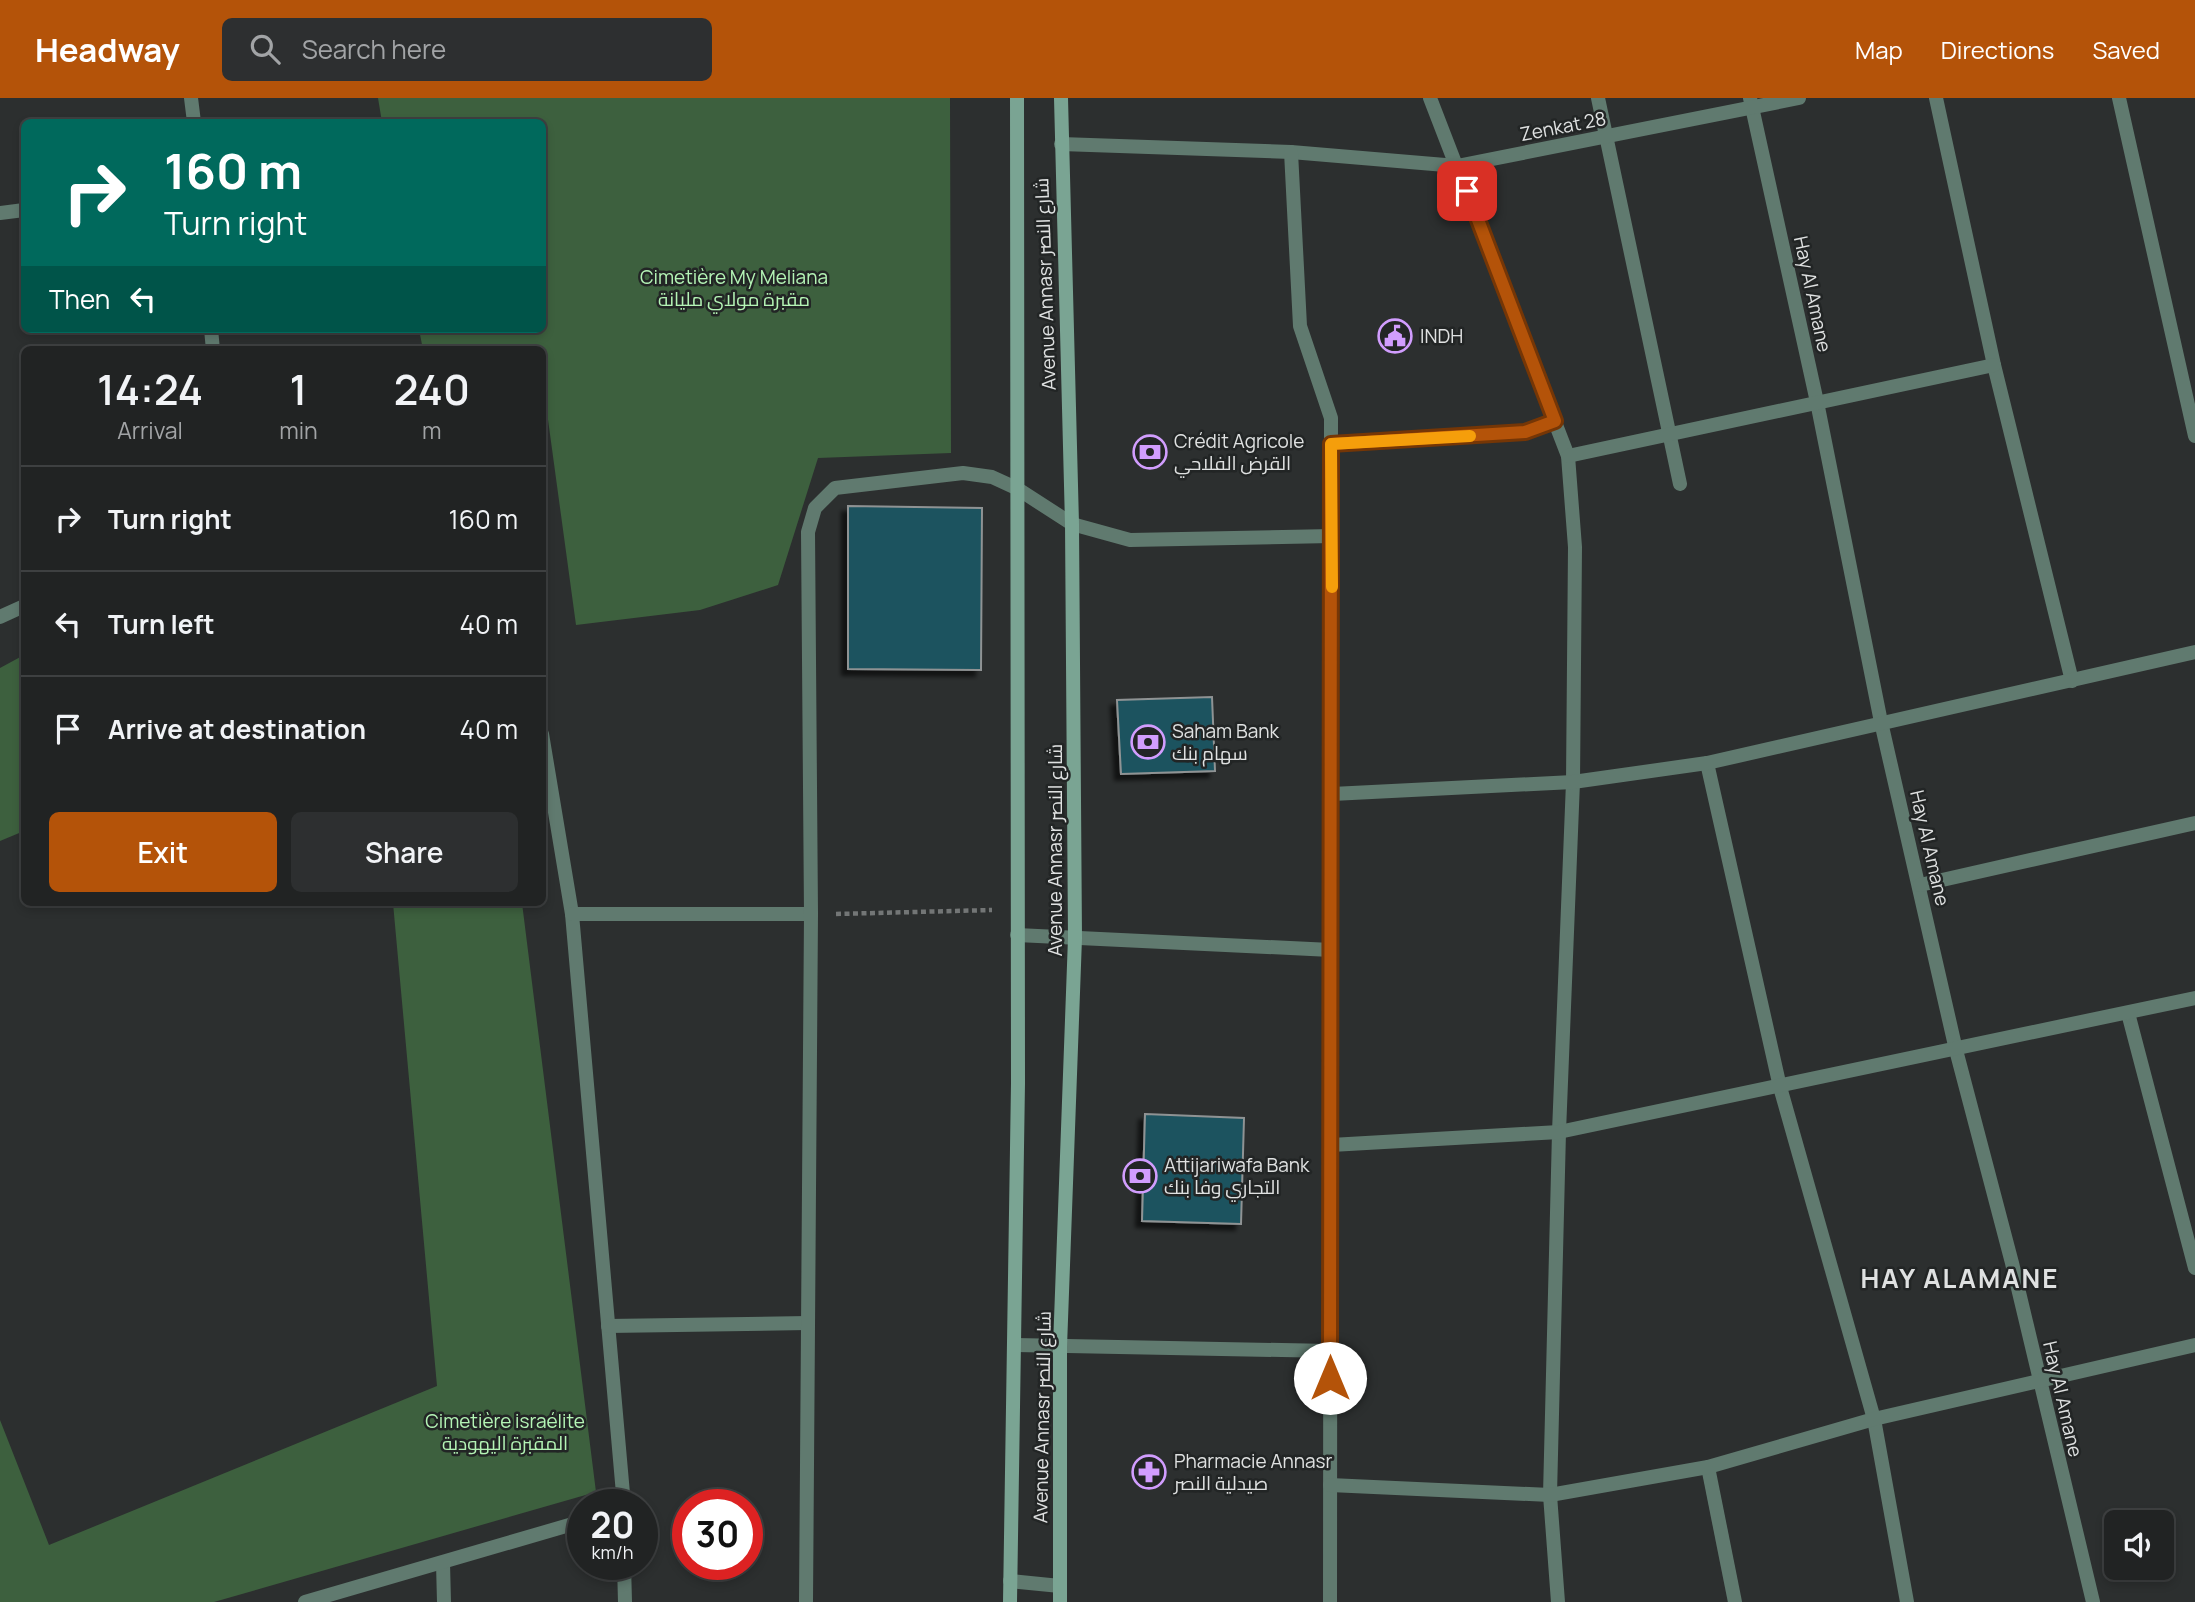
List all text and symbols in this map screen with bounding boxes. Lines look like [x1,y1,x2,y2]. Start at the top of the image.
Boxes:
search box [222,18,712,81]
text: Headway [35,27,180,72]
icon: search [246,30,284,68]
text: Search here [302,31,446,67]
text: Map [1855,33,1903,66]
text: Directions [1941,33,2054,66]
text: Saved [2092,33,2160,66]
street label: Zenkat 28 [1518,105,1608,147]
text: 160 m [164,137,302,204]
icon: right [49,147,140,238]
pin [1437,161,1497,221]
icon: arrive [1448,172,1486,210]
street label: Avenue Annasr شارع النصر [1028,177,1063,391]
text: Turn right [164,201,307,245]
street label: Hay Al Amane [1788,234,1838,354]
park label: Cimetière My Meliana مقبرة مولاي مليانة [640,264,828,314]
icon: left [124,280,162,318]
text: Then [49,281,110,317]
public building icon: INDH [1376,317,1414,355]
place label: INDH [1420,323,1463,349]
text: 14:24 [97,360,203,418]
text: 1 [290,360,307,418]
text: 240 [394,360,470,418]
text: Arrival [117,414,183,446]
text: min [279,414,318,446]
text: m [422,414,442,446]
place label: Crédit Agricole القرض الفلاحي [1174,428,1304,478]
bank icon: Crédit Agricole القرض الفلاحي [1131,433,1169,471]
icon: right [49,500,87,538]
text: Turn right [108,501,232,537]
text: 160 m [449,501,518,537]
icon: left [49,605,87,643]
text: Turn left [108,606,215,642]
text: 40 m [460,606,518,642]
icon: arrive [49,710,87,748]
text: Arrive at destination [108,711,366,747]
text: 40 m [460,711,518,747]
place label: Saham Bank سهام بنك [1172,718,1280,767]
bank icon: Saham Bank سهام بنك [1129,723,1167,761]
street label: Avenue Annasr شارع النصر [1042,744,1069,956]
street label: Hay Al Amane [1904,788,1956,908]
button: Exit [49,812,277,892]
button: Share [291,812,518,892]
place label: Attijariwafa Bank التجاري وفا بنك [1164,1152,1310,1202]
bank icon: Attijariwafa Bank التجاري وفا بنك [1121,1157,1159,1195]
district label: HAY ALAMANE [1861,1260,2059,1296]
street label: Avenue Annasr شارع النصر [1027,1311,1058,1523]
street label: Hay Al Amane [2037,1339,2089,1459]
position arrow [1293,1341,1367,1415]
park label: Cimetière israélite المقبرة اليهودية [425,1408,585,1456]
place label: Pharmacie Annasr صيدلية النصر [1173,1448,1333,1496]
pharmacy icon: Pharmacie Annasr صيدلية النصر [1130,1453,1168,1491]
speed limit sign: 30 [672,1489,763,1580]
text: 20 [591,1501,634,1549]
map controls [2104,1510,2174,1580]
button: sound [2104,1510,2174,1580]
text: km/h [592,1540,633,1564]

